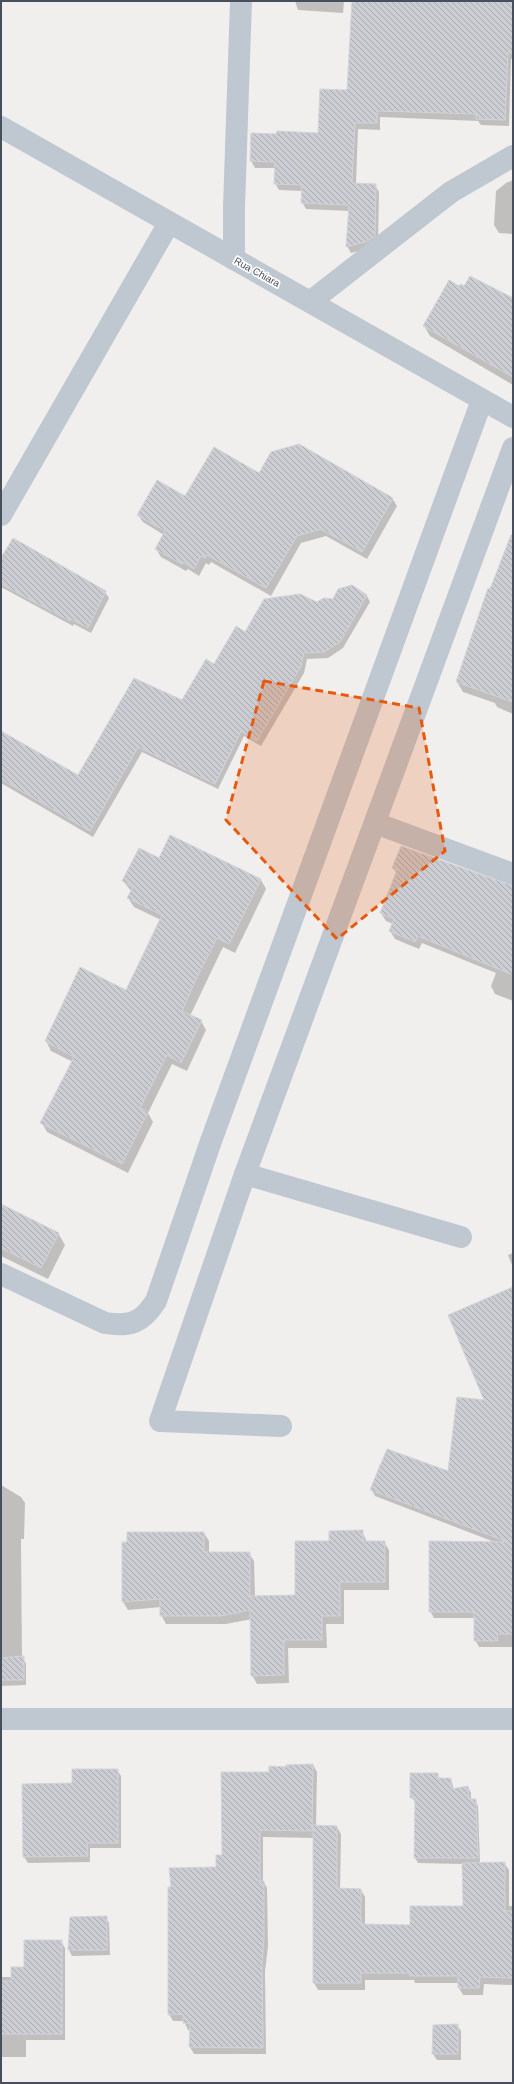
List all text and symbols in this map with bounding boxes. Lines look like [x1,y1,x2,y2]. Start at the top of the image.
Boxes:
street label: Rua Chiara [232,255,282,289]

